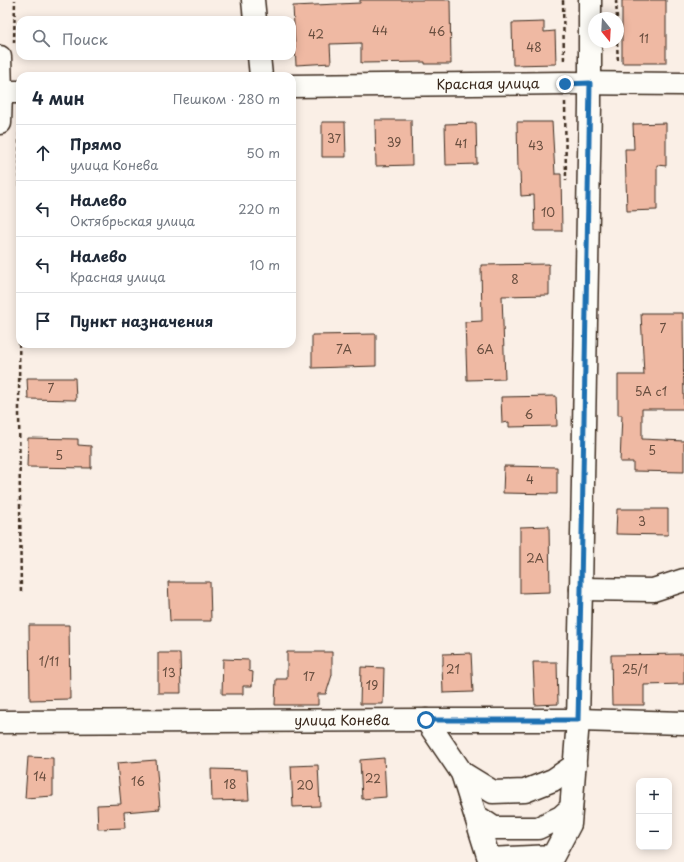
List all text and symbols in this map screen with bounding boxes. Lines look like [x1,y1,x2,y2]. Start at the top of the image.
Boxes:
north arrow [588,12,624,48]
search box [16,16,296,60]
house number: 44 [372,21,388,39]
house number: 46 [429,22,445,40]
house number: 42 [308,25,324,43]
icon: search [30,27,52,49]
text: Поиск [62,27,108,50]
house number: 11 [639,29,649,47]
house number: 48 [526,38,542,56]
street label: Красная улица [436,72,540,94]
route end [556,75,574,93]
text: 4 мин [32,85,85,111]
text: Пешком · 280 m [173,89,280,108]
house number: 37 [327,129,342,147]
text: Прямо [70,132,121,155]
house number: 39 [387,133,401,151]
house number: 41 [455,134,467,152]
house number: 43 [528,136,544,154]
icon: ahead [32,142,54,164]
text: 50 m [246,143,280,162]
text: улица Конева [70,155,158,174]
text: Налево [70,188,127,211]
icon: left [32,198,54,220]
text: 220 m [238,199,280,218]
house number: 10 [541,203,555,221]
text: Октябрьская улица [70,211,195,230]
text: Налево [70,244,127,267]
icon: left [32,254,54,276]
text: 10 m [250,255,280,274]
text: Красная улица [70,267,166,286]
house number: 8 [511,270,519,288]
text: Пункт назначения [70,309,213,332]
icon: arrive [32,310,54,332]
house number: 7 [660,319,667,337]
house number: 7А [336,340,352,358]
house number: 6А [476,340,494,358]
house number: 7 [48,379,55,397]
house number: 5А с1 [635,382,667,400]
house number: 6 [525,405,533,423]
house number: 5 [648,441,656,459]
house number: 5 [55,446,63,464]
house number: 4 [526,470,534,488]
house number: 3 [638,512,646,530]
house number: 2А [526,549,544,567]
house number: 1/11 [39,652,59,670]
house number: 21 [446,660,460,678]
house number: 25/1 [622,660,648,678]
house number: 13 [162,663,176,681]
house number: 17 [303,667,315,685]
house number: 19 [366,676,378,694]
street label: улица Конева [294,709,390,731]
route start [417,711,435,729]
house number: 14 [33,767,47,785]
house number: 22 [365,769,381,787]
house number: 16 [131,772,145,790]
house number: 18 [224,775,236,793]
house number: 20 [296,776,314,794]
map controls [636,778,672,850]
button: + [636,778,672,814]
button: − [636,814,672,850]

